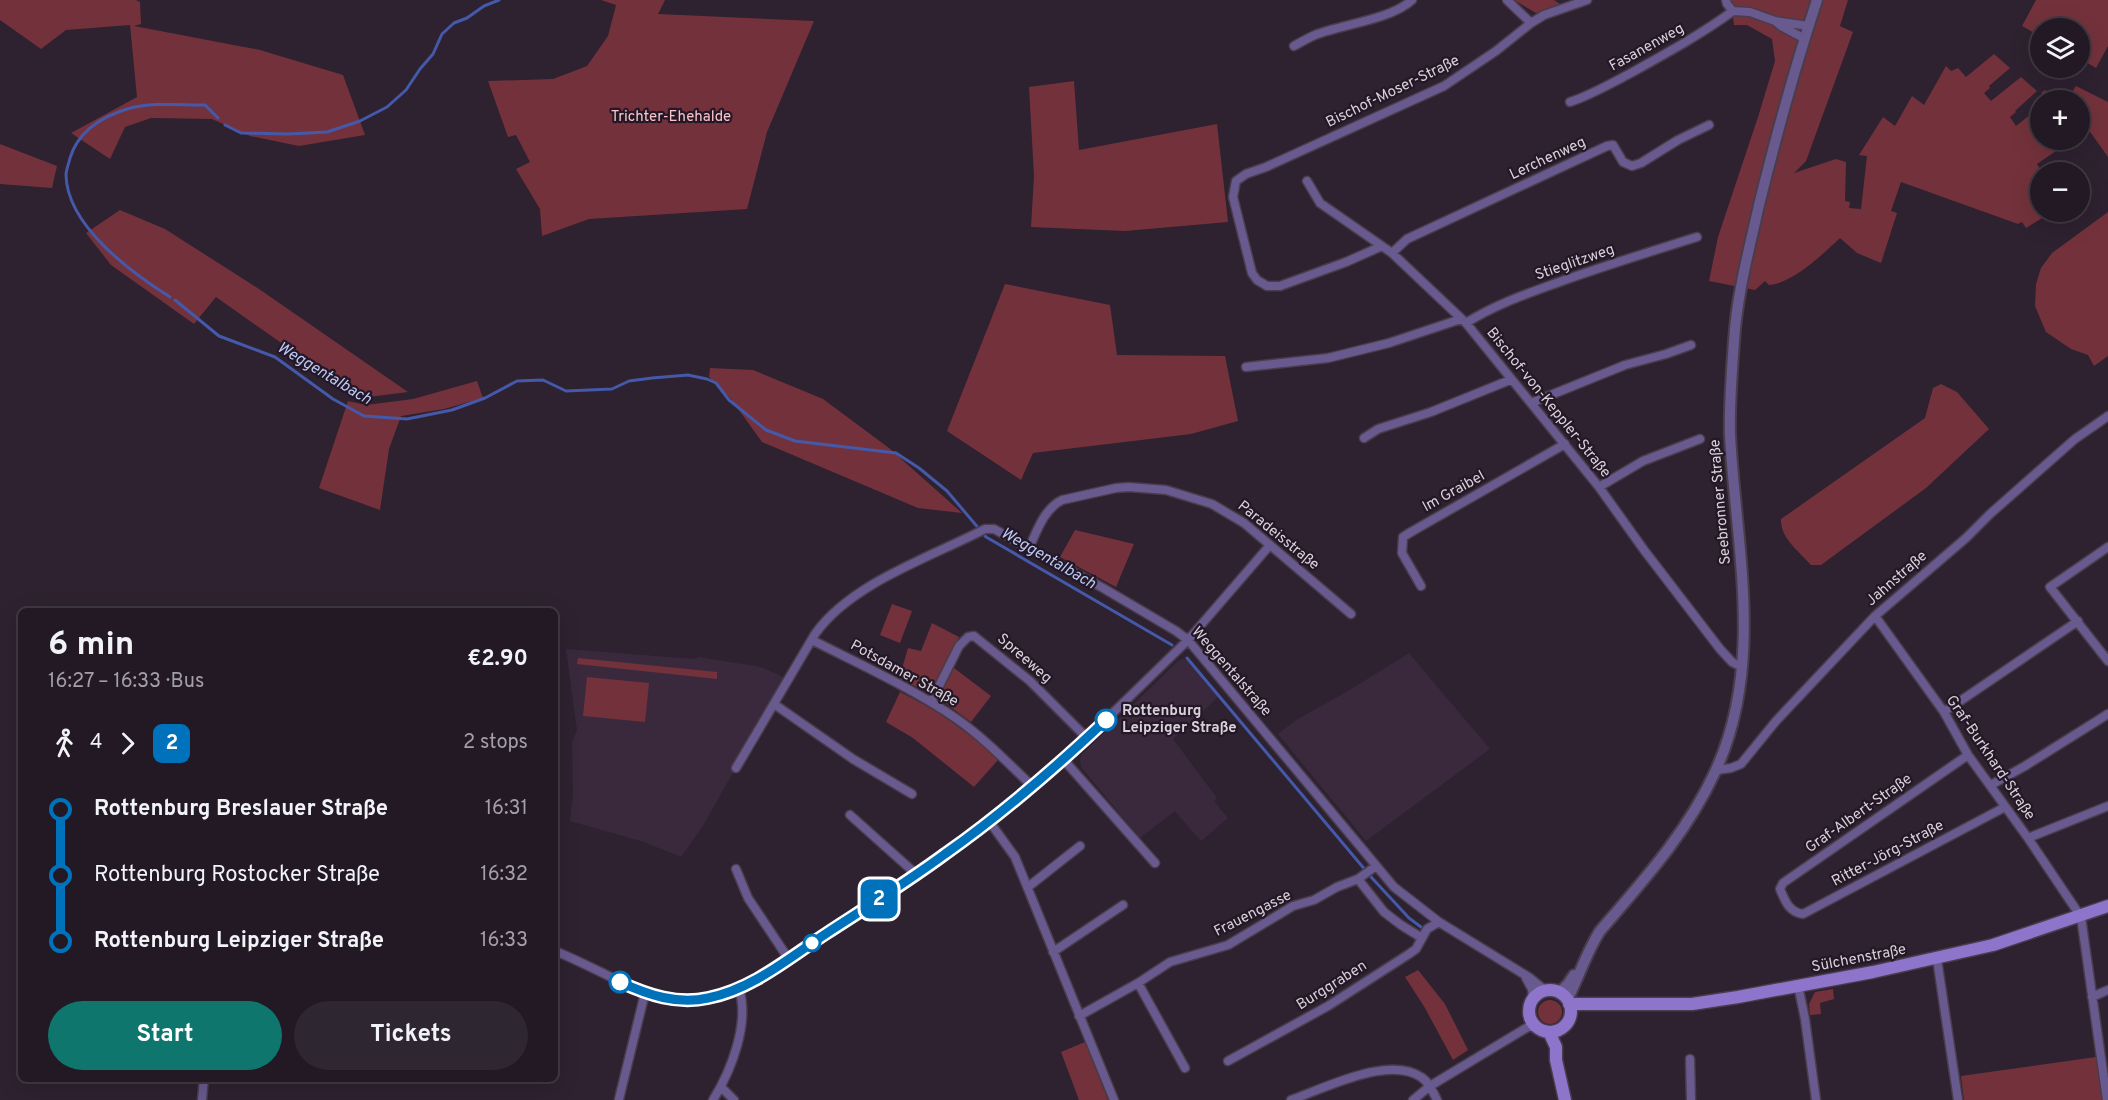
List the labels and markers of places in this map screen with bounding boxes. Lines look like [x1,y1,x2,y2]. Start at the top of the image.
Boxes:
place label: Rottenburg Leipziger Straße [1122,702,1237,738]
marker: Rottenburg Leipziger Straße [1095,709,1117,731]
unlabelled marker [803,934,821,952]
unlabelled marker [609,971,631,993]

